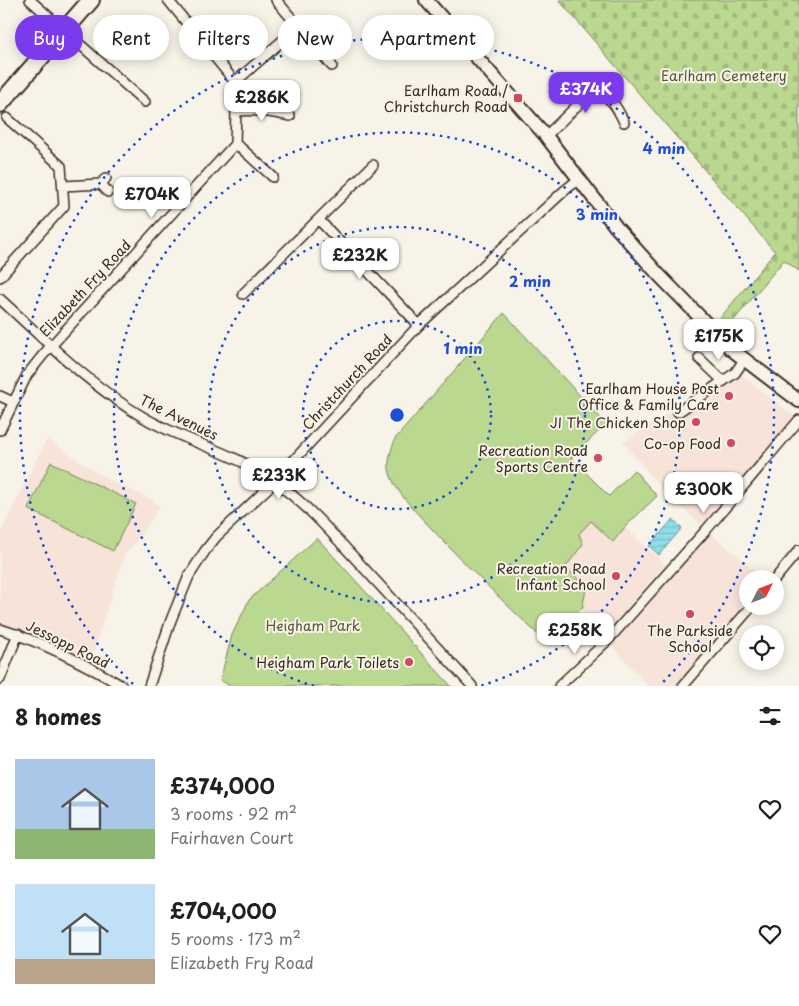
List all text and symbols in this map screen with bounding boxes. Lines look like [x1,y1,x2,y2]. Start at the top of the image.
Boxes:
chip: Buy [15,15,83,60]
chip: Rent [93,15,169,60]
chip: Filters [179,15,268,60]
chip: New [278,15,352,60]
chip: Apartment [362,15,494,60]
park label: Earlham Cemetery [661,65,787,86]
pin: £374K [551,72,621,114]
text: £374K [560,76,612,100]
pin: £286K [227,80,297,122]
place label: Earlham Road / Christchurch Road [384,80,508,117]
text: £286K [235,84,289,108]
marker: Earlham Road / Christchurch Road [512,92,524,104]
text: 4 min [643,136,685,159]
pin: £704K [117,176,187,219]
text: £704K [125,181,179,205]
text: 3 min [576,202,618,225]
street label: Elizabeth Fry Road [34,235,136,341]
pin: £232K [325,238,395,280]
text: £232K [332,242,388,266]
text: 2 min [509,269,551,292]
pin: £175K [684,318,754,361]
text: £175K [694,323,744,347]
street label: Christchurch Road [297,329,397,435]
text: 1 min [444,336,482,359]
place label: Earlham House Post Office & Family Care [578,378,719,415]
street label: The Avenues [136,389,222,445]
marker: Earlham House Post Office & Family Care [723,390,735,402]
centre of rings [388,406,406,424]
place label: JI The Chicken Shop [550,412,686,433]
marker: JI The Chicken Shop [690,416,702,428]
place label: Co-op Food [644,433,721,454]
marker: Co-op Food [725,437,737,449]
place label: Recreation Road Sports Centre [479,440,588,477]
marker: Recreation Road Sports Centre [592,452,604,464]
pin: £233K [244,458,314,500]
text: £233K [252,462,306,486]
pin: £300K [669,472,739,514]
text: £300K [675,476,733,500]
place label: Recreation Road Infant School [497,558,606,595]
marker: Recreation Road Infant School [610,570,622,582]
north arrow [739,570,784,615]
map controls [739,570,784,670]
marker: The Parkside School [684,608,696,620]
pin: £258K [540,612,610,655]
street label: Jessopp Road [23,615,113,673]
park label: Heigham Park [266,615,361,636]
text: £258K [548,617,602,641]
place label: The Parkside School [647,620,733,657]
button: locate [739,625,784,670]
place label: Heigham Park Toilets [256,652,399,673]
marker: Heigham Park Toilets [403,656,415,668]
text: 8 homes [15,700,101,732]
icon: filters [756,702,784,730]
text: £374,000 [170,769,275,801]
icon: home [55,779,115,839]
icon: heart [756,795,784,823]
text: 3 rooms · 92 m² [170,801,297,825]
text: Fairhaven Court [170,825,294,849]
text: £704,000 [170,894,277,926]
icon: home [55,904,115,964]
icon: heart [756,920,784,948]
text: 5 rooms · 173 m² [170,926,301,950]
text: Elizabeth Fry Road [170,950,314,974]

